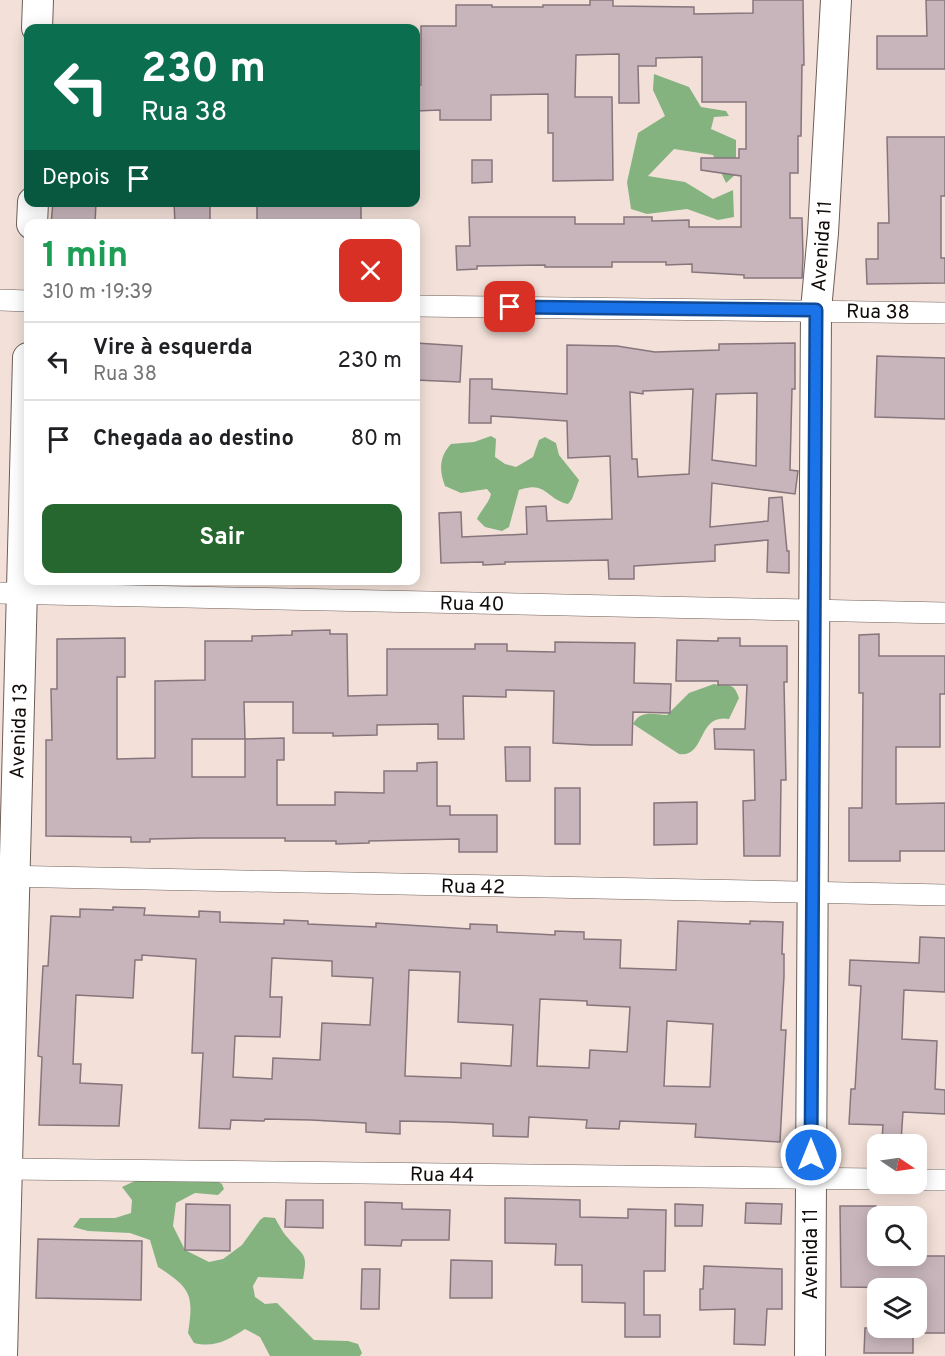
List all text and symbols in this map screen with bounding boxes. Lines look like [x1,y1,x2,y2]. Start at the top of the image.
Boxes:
text: 230 m [141,44,266,97]
icon: left [42,48,120,126]
text: Rua 38 [141,96,227,130]
icon: arrive [122,162,155,195]
text: Depois [42,165,110,192]
street label: Avenida 11 [807,200,839,293]
text: 1 min [42,234,128,280]
button: close [339,239,402,302]
text: 310 m · 19:39 [42,280,153,306]
pin [484,281,535,332]
icon: arrive [493,290,526,323]
street label: Rua 38 [846,299,910,327]
text: Vire à esquerda [93,335,252,362]
icon: left [42,345,75,378]
text: 230 m [338,348,402,375]
text: Rua 38 [93,362,157,388]
icon: arrive [42,423,75,456]
text: Chegada ao destino [93,426,294,453]
text: 80 m [351,426,402,453]
button: Sair [42,504,402,573]
street label: Rua 40 [439,591,505,619]
street label: Avenida 13 [5,683,35,779]
street label: Rua 42 [441,874,505,902]
position arrow [779,1123,843,1187]
north arrow [867,1134,927,1194]
map controls [867,1134,927,1338]
street label: Rua 44 [410,1162,474,1190]
button: search [867,1206,927,1266]
street label: Avenida 11 [799,1208,825,1300]
button: layers [867,1278,927,1338]

